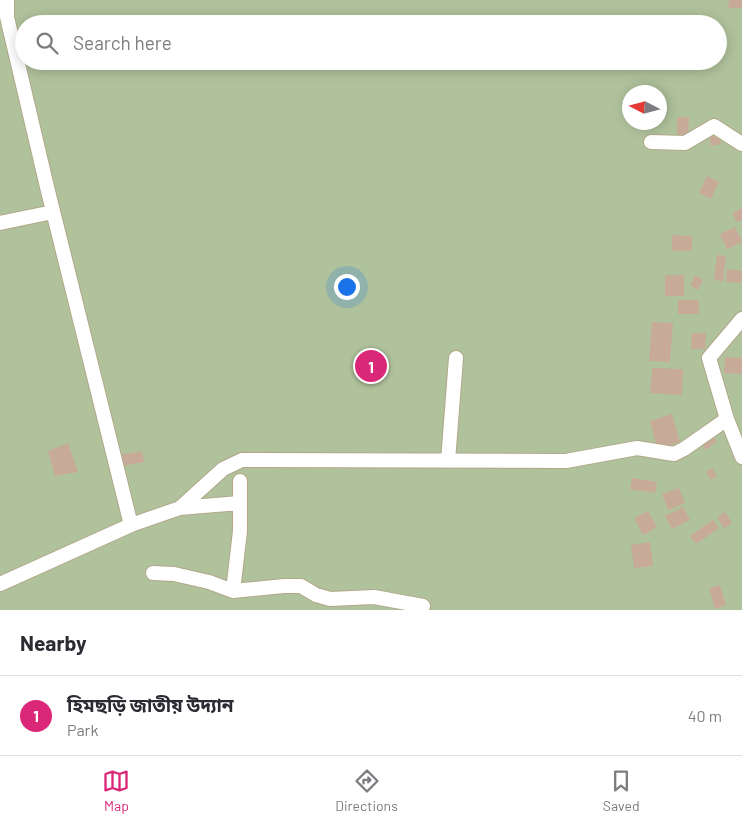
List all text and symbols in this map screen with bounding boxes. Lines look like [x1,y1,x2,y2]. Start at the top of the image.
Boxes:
search box [15,15,727,70]
icon: search [33,29,61,57]
text: Search here [73,31,172,54]
north arrow [622,85,667,130]
your location [334,274,360,300]
pin: 1 [355,347,387,385]
text: Nearby [20,630,86,655]
text: হিমছড়ি জাতীয় উদ্যান [67,693,234,716]
text: 1 [33,706,39,725]
text: 40 m [688,706,722,725]
text: Park [67,720,98,739]
tab: Map [102,767,130,814]
tab: Directions [335,767,398,814]
tab: Saved [603,767,640,814]

